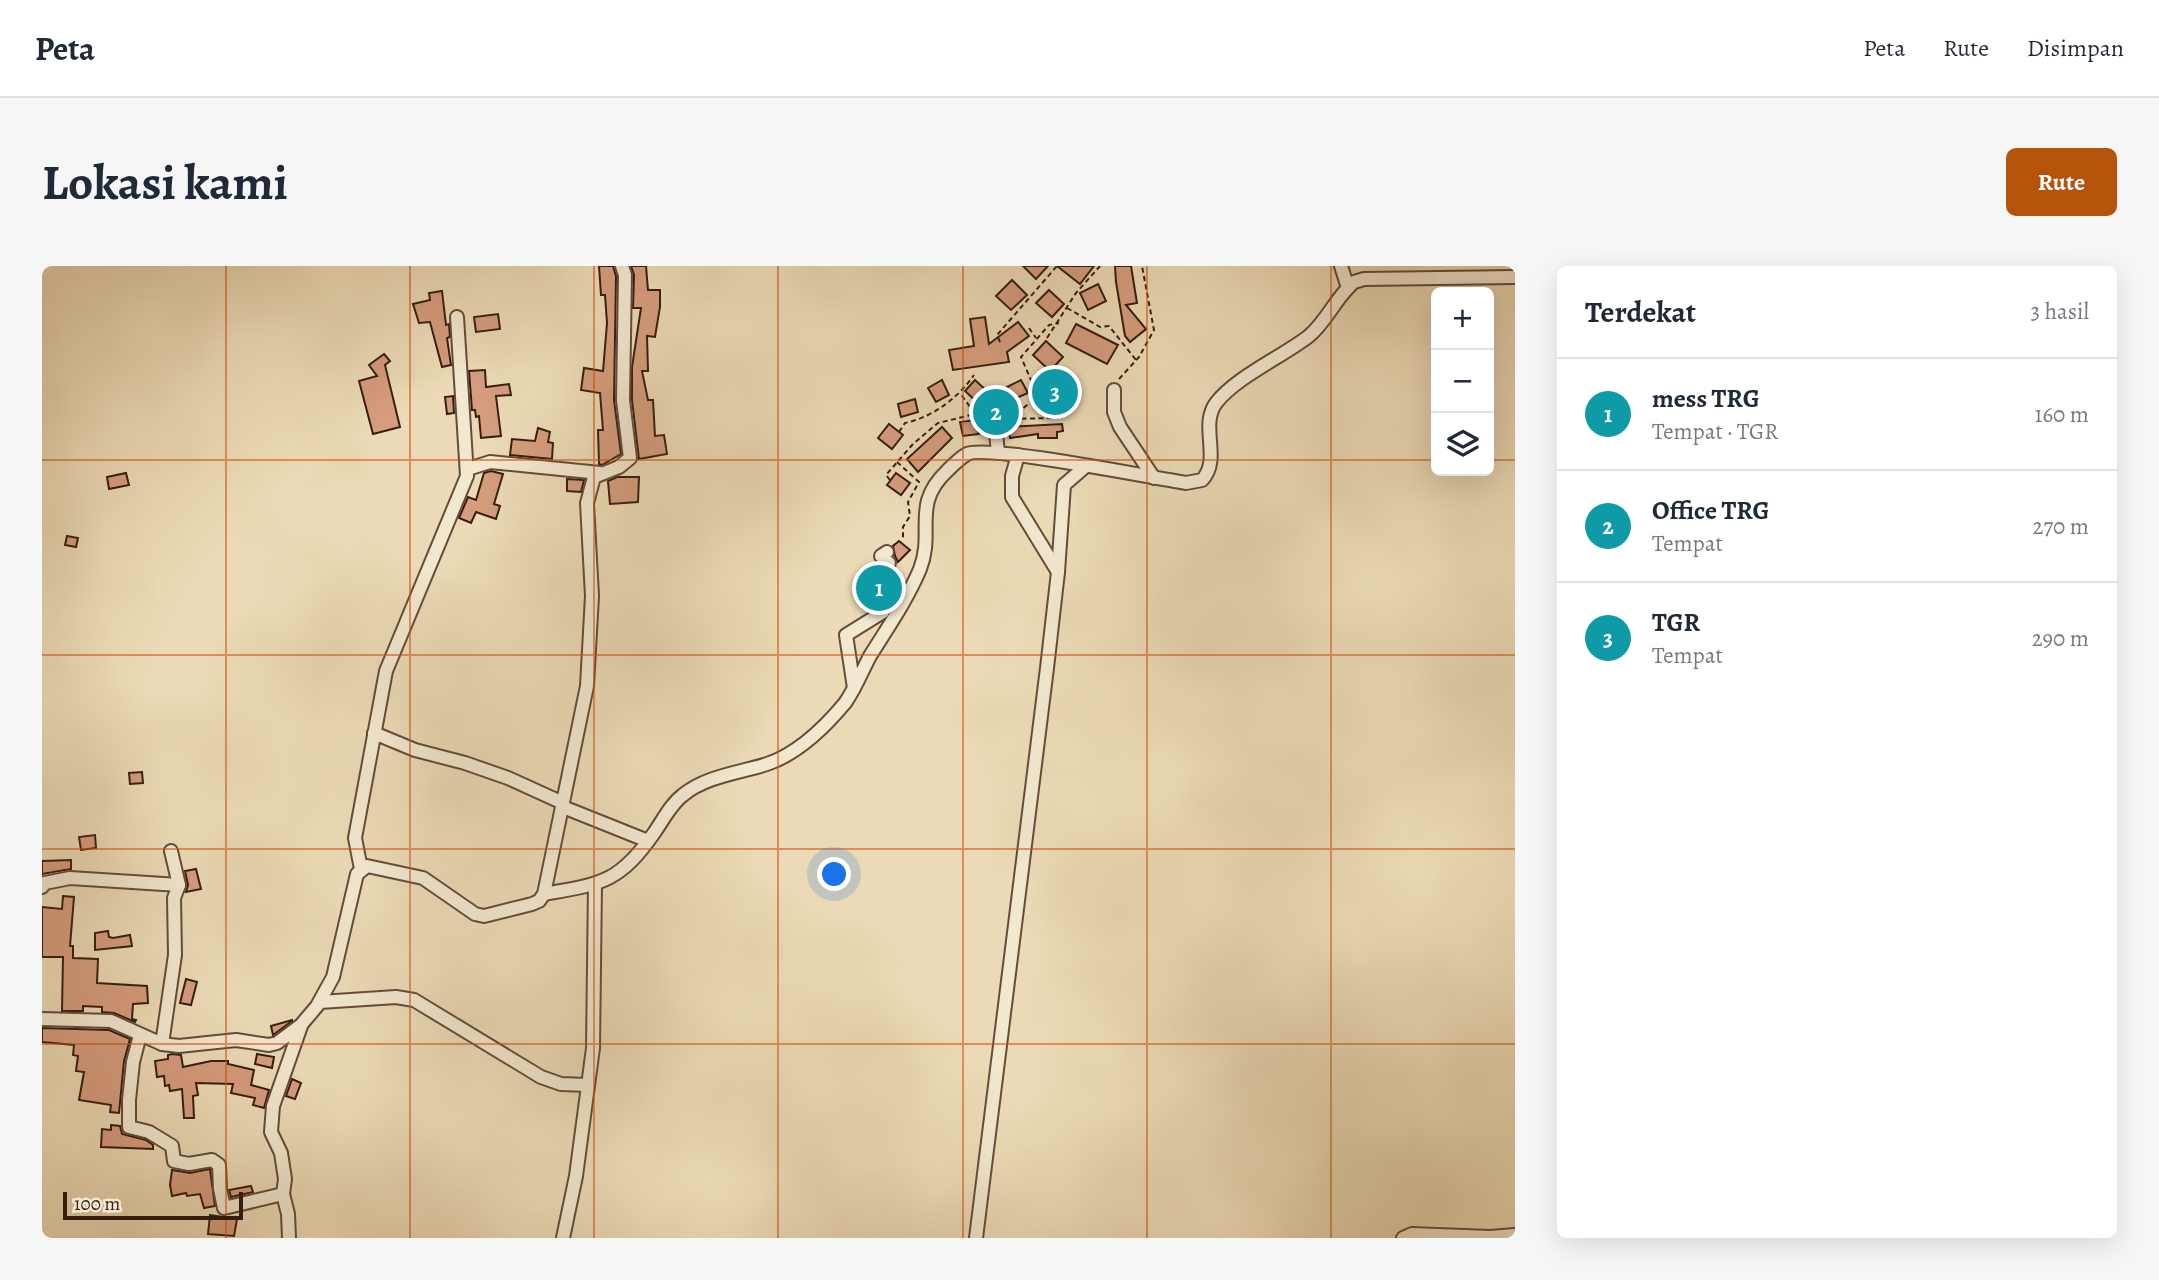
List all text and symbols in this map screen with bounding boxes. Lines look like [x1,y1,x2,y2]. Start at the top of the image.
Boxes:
text: Peta [35,26,95,71]
text: Peta [1863,32,1905,64]
text: Rute [1943,32,1989,64]
text: Disimpan [2027,32,2124,64]
button: Rute [2006,148,2117,216]
text: Lokasi kami [42,149,288,216]
map controls [1431,287,1494,476]
button: + [1431,287,1494,350]
text: Terdekat [1585,292,1696,332]
text: 3 hasil [2031,296,2089,327]
button: − [1431,350,1494,413]
pin: 3 [1032,366,1078,418]
text: mess TRG [1652,381,1760,416]
pin: 2 [973,386,1019,438]
text: 1 [1604,399,1612,430]
text: 160 m [2035,399,2089,430]
button: layers [1431,413,1494,476]
text: Tempat · TGR [1652,416,1778,447]
text: Office TRG [1652,493,1770,528]
text: 2 [1602,511,1614,542]
text: 270 m [2032,511,2089,542]
text: Tempat [1652,528,1723,559]
pin: 1 [856,562,902,614]
text: TGR [1652,605,1700,640]
text: 3 [1603,623,1613,654]
text: 290 m [2032,623,2089,654]
text: Tempat [1652,640,1723,671]
your location [817,857,851,891]
scale bar [63,1189,243,1221]
text: 100 m [74,1191,120,1217]

